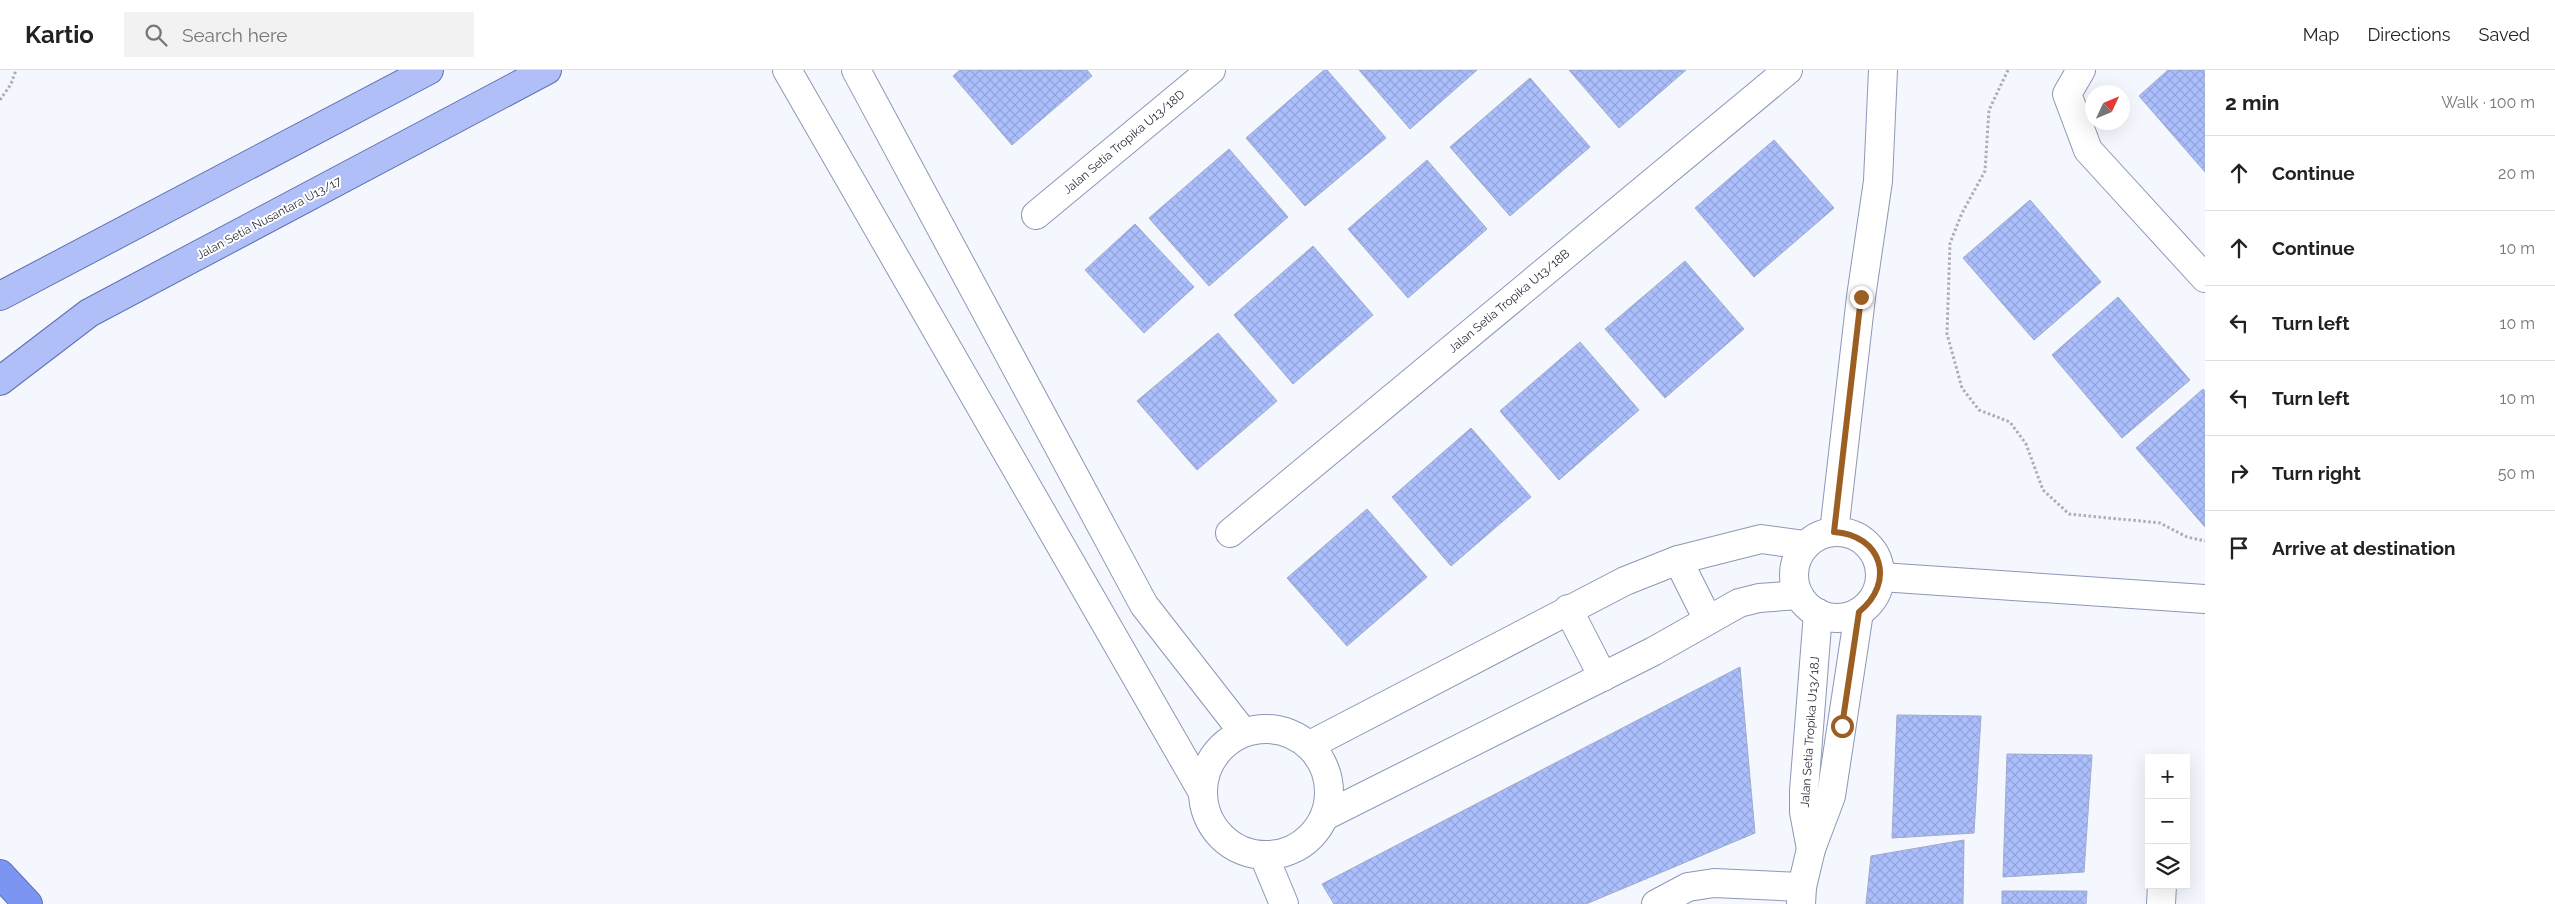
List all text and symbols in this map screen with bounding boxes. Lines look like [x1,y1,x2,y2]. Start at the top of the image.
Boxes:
search box [124,12,474,57]
text: Kartio [25,20,94,49]
icon: search [142,21,170,49]
text: Search here [182,24,287,46]
text: Map [2303,24,2339,45]
text: Directions [2367,24,2451,45]
text: Saved [2479,24,2530,45]
north arrow [2085,85,2130,130]
street label: Jalan Setia Tropika U13/18D [1061,87,1188,197]
text: 2 min [2225,90,2279,115]
text: Walk · 100 m [2441,93,2535,112]
icon: ahead [2225,159,2253,187]
text: Continue [2272,162,2355,184]
text: 20 m [2498,164,2535,183]
street label: Jalan Setia Nusantara U13/17 [194,174,344,262]
icon: ahead [2225,234,2253,262]
text: Continue [2272,237,2355,259]
text: 10 m [2500,239,2535,258]
street label: Jalan Setia Tropika U13/18B [1446,246,1572,356]
route end [1850,286,1873,309]
icon: left [2225,309,2253,337]
text: Turn left [2272,312,2349,334]
text: 10 m [2500,314,2535,333]
icon: left [2225,384,2253,412]
text: Turn left [2272,387,2349,409]
text: 10 m [2500,389,2535,408]
icon: right [2225,459,2253,487]
text: Turn right [2272,462,2361,484]
text: 50 m [2498,464,2535,483]
icon: arrive [2225,534,2253,562]
text: Arrive at destination [2272,537,2456,559]
street label: Jalan Setia Tropika U13/18J [1798,656,1822,808]
route start [1831,715,1854,738]
map controls [2145,754,2190,889]
button: + [2145,754,2190,799]
button: − [2145,799,2190,844]
button: layers [2145,844,2190,889]

